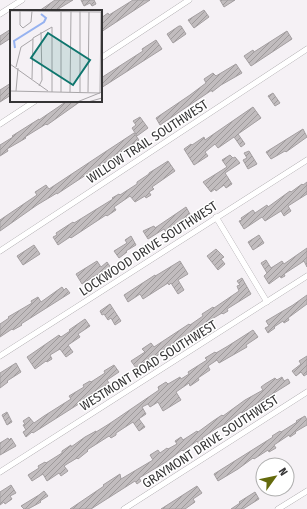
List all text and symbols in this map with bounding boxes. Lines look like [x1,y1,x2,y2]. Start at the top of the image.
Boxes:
inset map [10,10,102,102]
street label: WILLOW TRAIL SOUTHWEST [84,97,211,186]
street label: LOCKWOOD DRIVE SOUTHWEST [77,198,220,299]
street label: WESTMONT ROAD SOUTHWEST [77,317,219,414]
street label: GRAYMONT DRIVE SOUTHWEST [139,392,281,491]
north arrow [255,457,295,497]
text: N [276,466,290,478]

